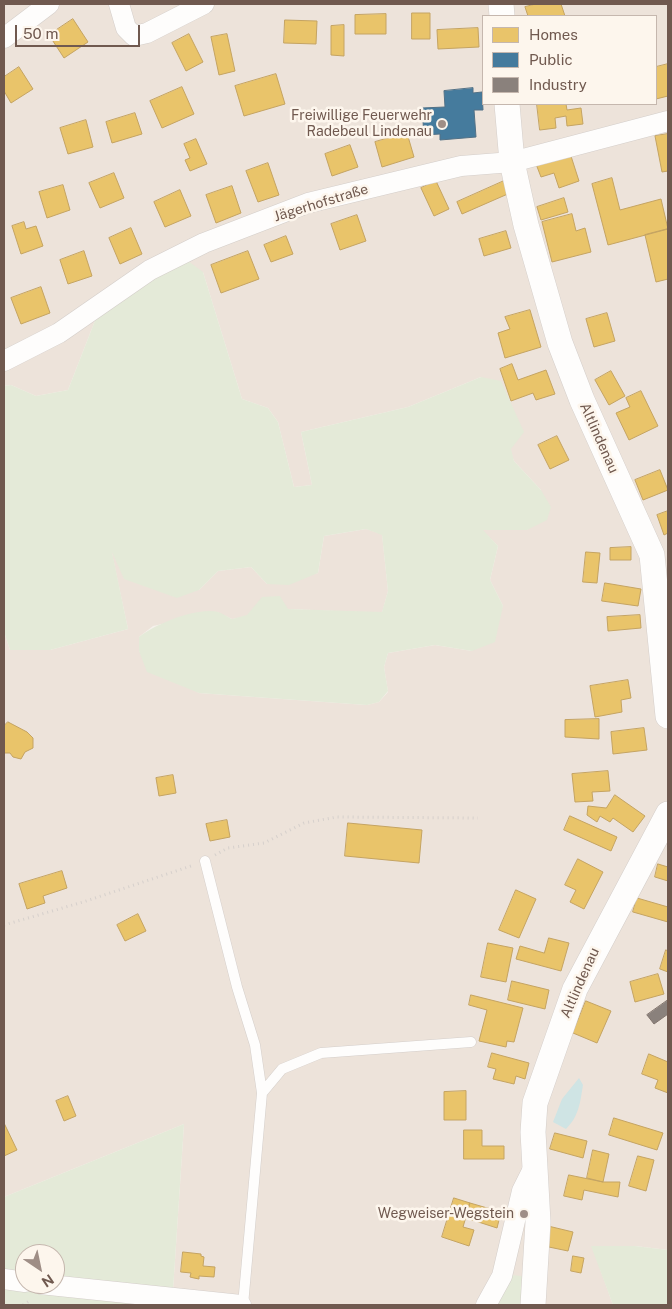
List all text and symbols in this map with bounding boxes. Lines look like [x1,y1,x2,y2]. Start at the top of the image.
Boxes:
scale bar [18,15,142,47]
legend [482,15,657,105]
text: 50 m [23,25,58,42]
text: Homes [529,26,578,43]
text: Public [529,51,573,68]
text: Industry [529,76,587,93]
place label: Freiwillige Feuerwehr Radebeul Lindenau [291,108,432,140]
marker: Freiwillige Feuerwehr Radebeul Lindenau [436,118,448,130]
street label: Jägerhofstraße [272,181,370,225]
street label: Altlindenau [576,400,622,476]
street label: Altlindenau [557,945,603,1021]
place label: Wegweiser-Wegstein [378,1206,514,1222]
marker: Wegweiser-Wegstein [518,1208,530,1220]
north arrow [15,1244,65,1294]
text: N [39,1271,57,1290]

